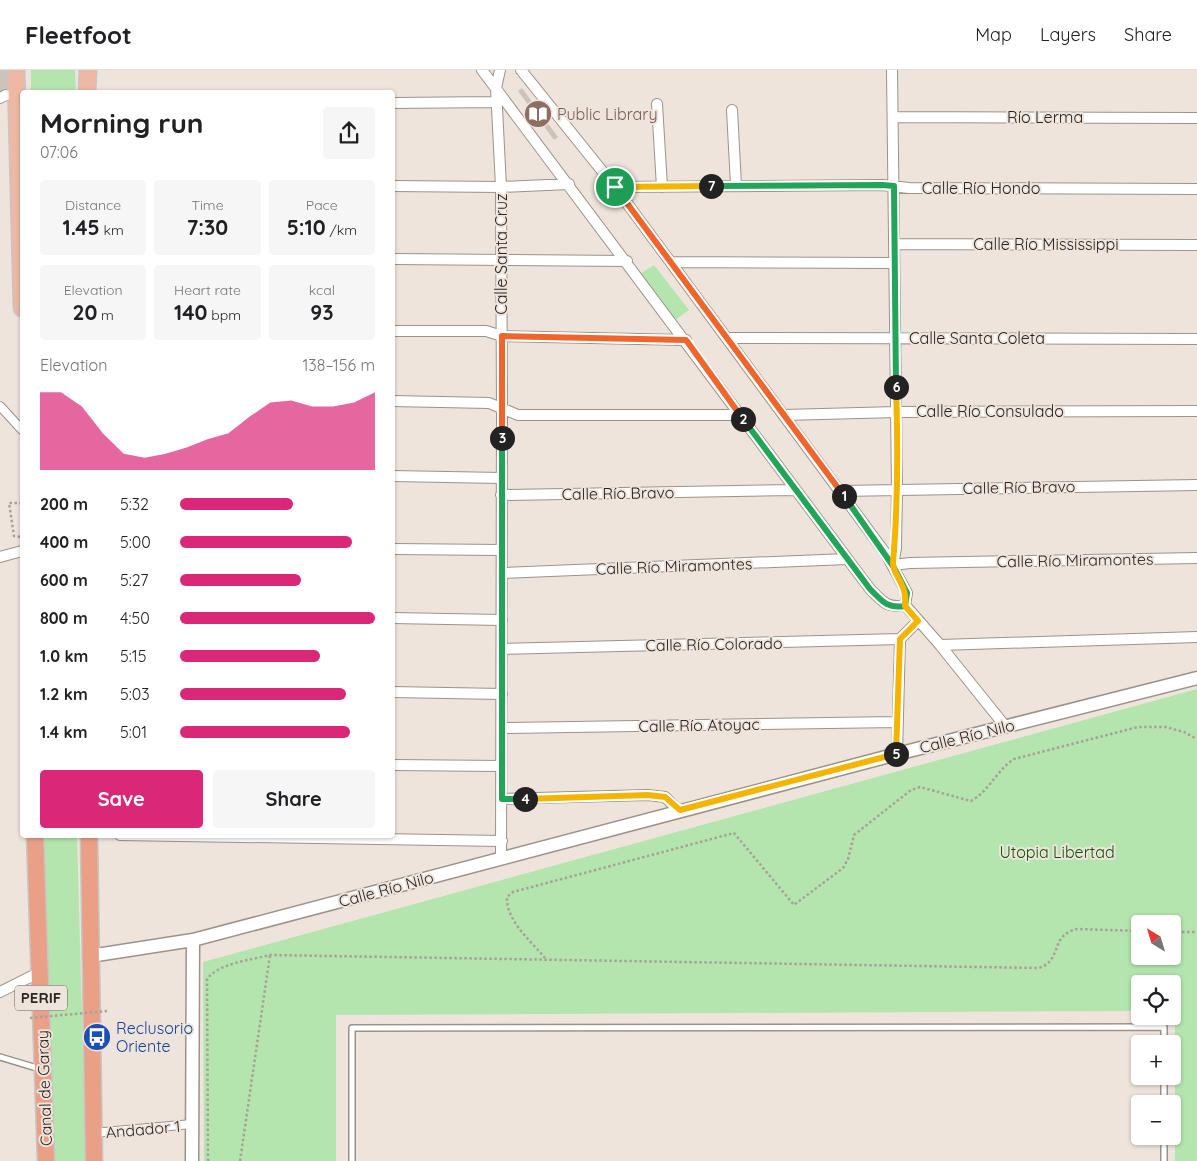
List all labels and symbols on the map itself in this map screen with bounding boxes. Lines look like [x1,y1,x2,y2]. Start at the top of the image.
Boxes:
library icon: Public Library [523,99,553,129]
place label: Public Library [557,104,658,124]
street label: Río Lerma [1007,107,1083,127]
pin [594,166,636,208]
pin: 7 [698,174,724,198]
street label: Calle Río Hondo [922,178,1040,198]
street label: Calle Santa Cruz [491,193,511,315]
street label: Calle Río Mississippi [973,234,1119,254]
street label: Calle Santa Coleta [909,328,1045,348]
pin: 6 [884,374,908,400]
street label: Calle Río Consulado [916,401,1064,421]
pin: 2 [730,406,756,432]
pin: 3 [490,426,514,450]
street label: Calle Río Bravo [962,476,1076,498]
street label: Calle Río Bravo [561,482,675,504]
pin: 1 [832,484,856,508]
street label: Calle Río Miramontes [997,549,1153,571]
street label: Calle Río Miramontes [595,553,753,579]
street label: Calle Río Colorado [645,633,783,655]
street label: Calle Río Atoyac [638,714,760,736]
street label: Calle Río Nilo [917,715,1017,757]
pin: 5 [884,742,908,766]
pin: 4 [512,786,538,812]
park label: Utopia Libertad [999,842,1115,862]
street label: Calle Río Nilo [336,867,436,911]
north arrow [1131,915,1181,965]
road number: PERIF [15,986,67,1010]
place label: Reclusorio Oriente [116,1018,193,1056]
bus stop icon: Reclusorio Oriente [82,1022,112,1052]
street label: Canal de Garay [32,1030,56,1146]
street label: Andador 1 [105,1116,181,1142]

